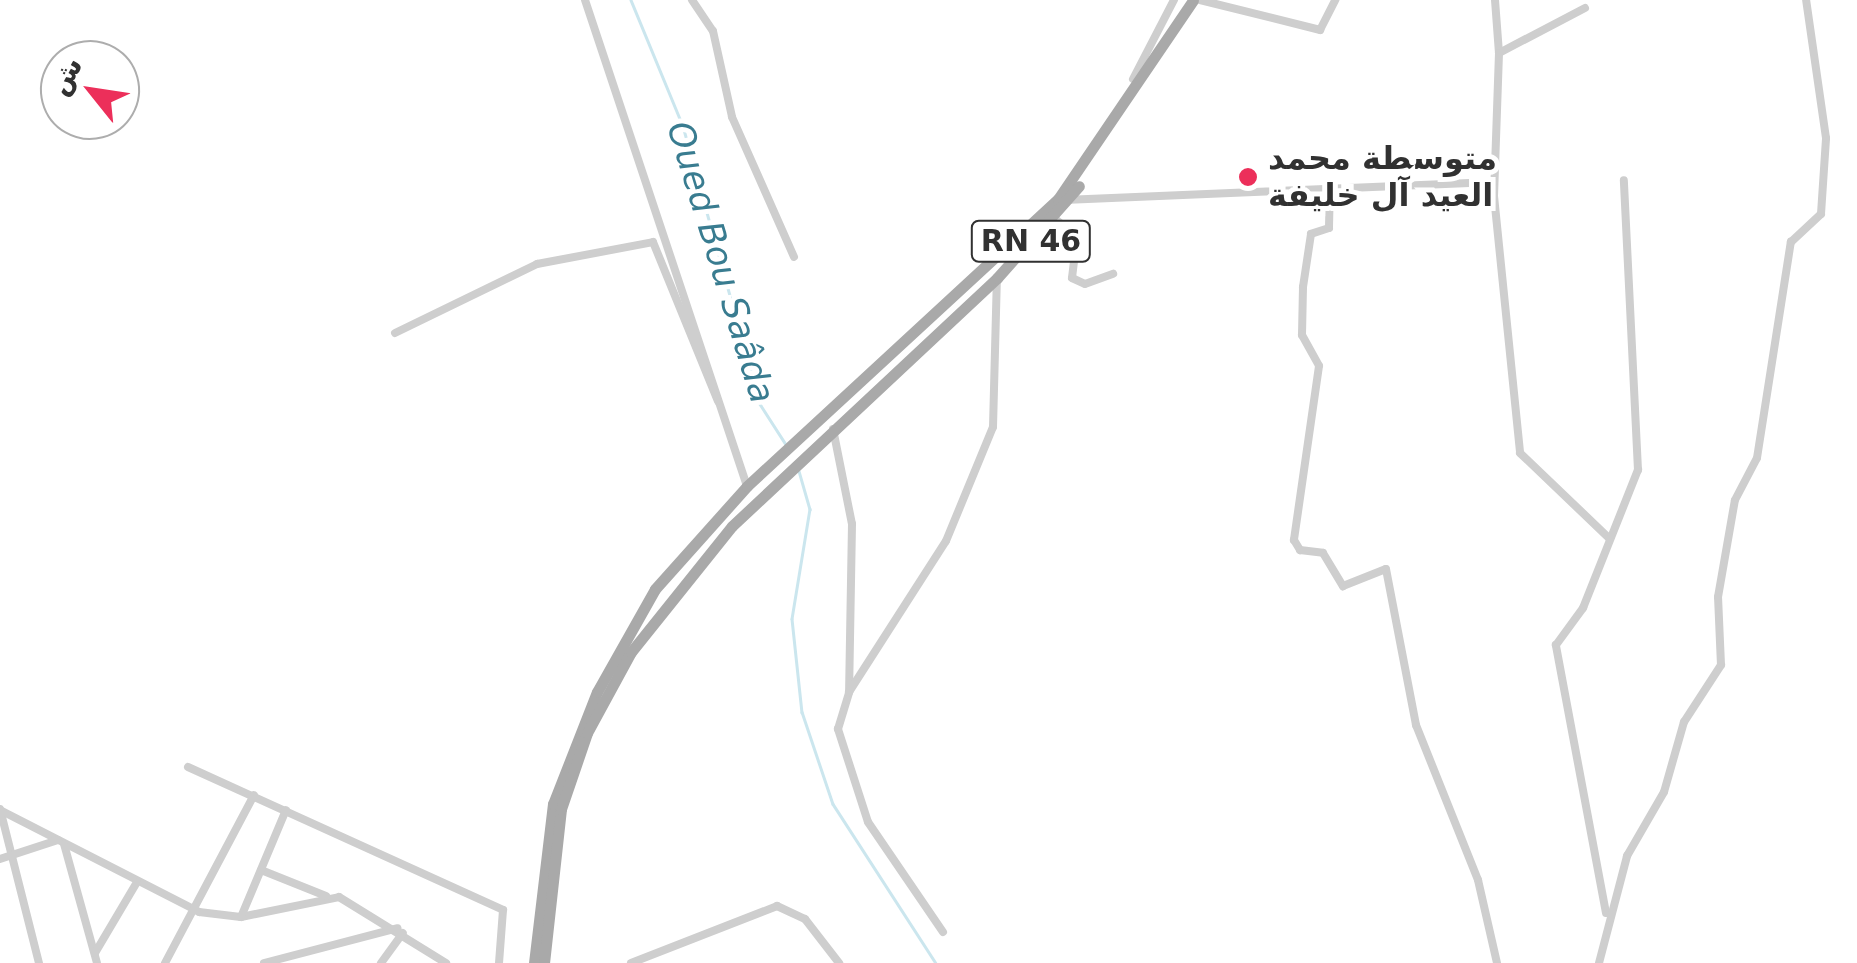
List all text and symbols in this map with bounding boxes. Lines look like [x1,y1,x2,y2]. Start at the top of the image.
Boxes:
north arrow [40,40,140,140]
text: ش [41,51,89,101]
water label: Oued Bou Saâda [658,116,784,408]
place label: متوسطة محمد العيد آل خليفة [1268,140,1497,215]
marker: متوسطة محمد العيد آل خليفة [1237,166,1259,188]
road number: RN 46 [968,216,1094,266]

